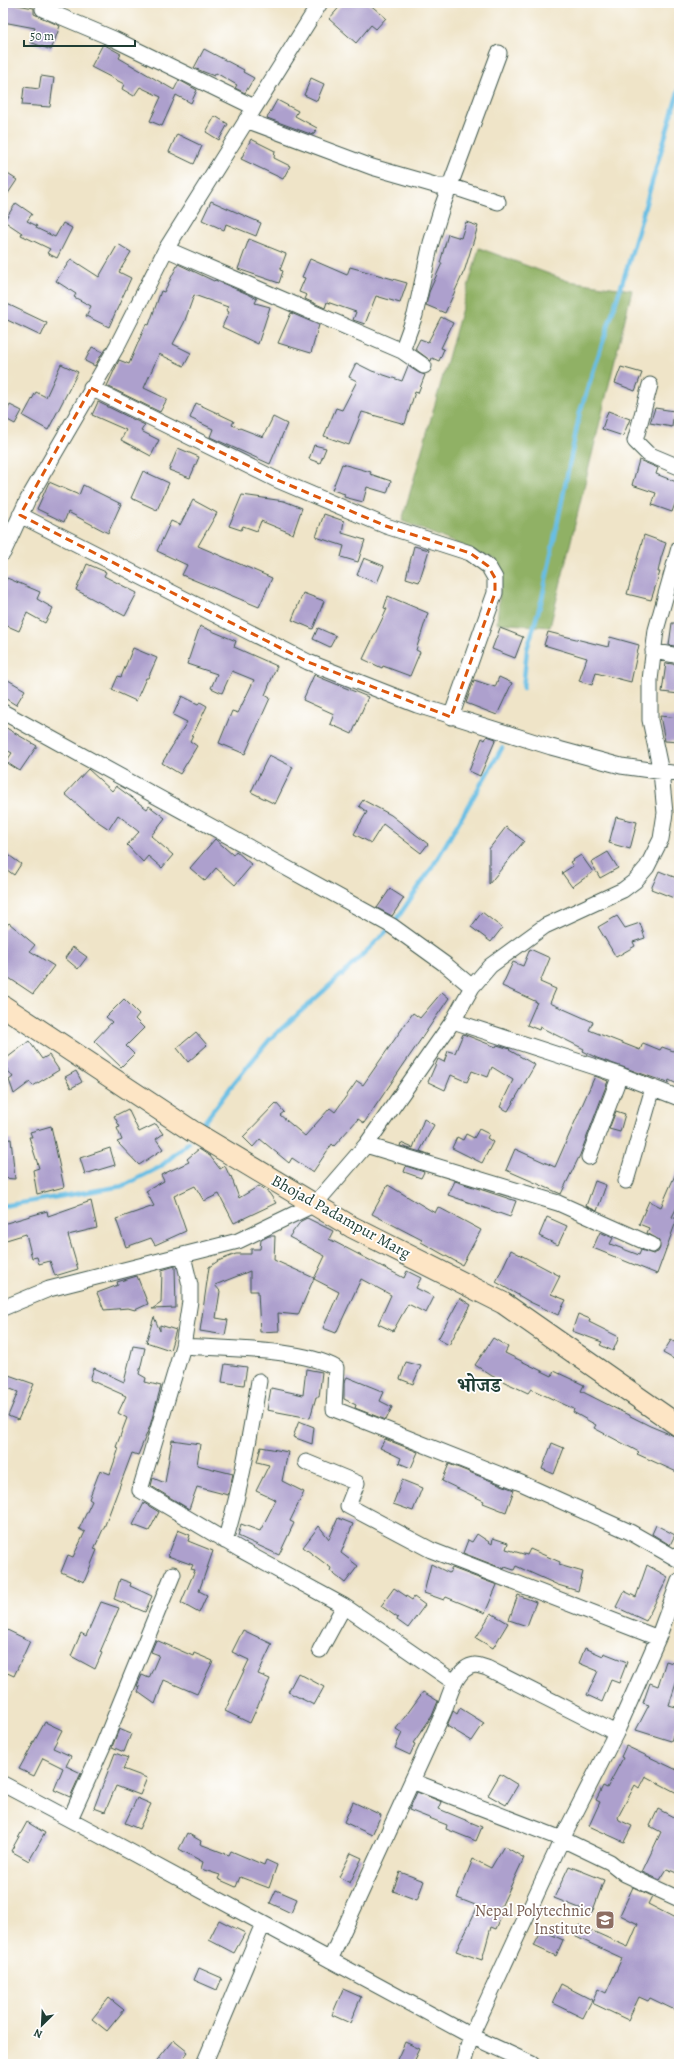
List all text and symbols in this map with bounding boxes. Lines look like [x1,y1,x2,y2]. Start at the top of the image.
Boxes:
scale bar [24,22,135,48]
text: 50 m [30,28,54,44]
street label: Bhojad Padampur Marg [267,1170,415,1264]
district label: भोजड [457,1372,502,1399]
place label: Nepal Polytechnic Institute [475,1900,591,1940]
school or university icon: Nepal Polytechnic Institute [594,1909,616,1931]
north arrow [22,2005,62,2045]
text: N [31,2025,45,2042]

